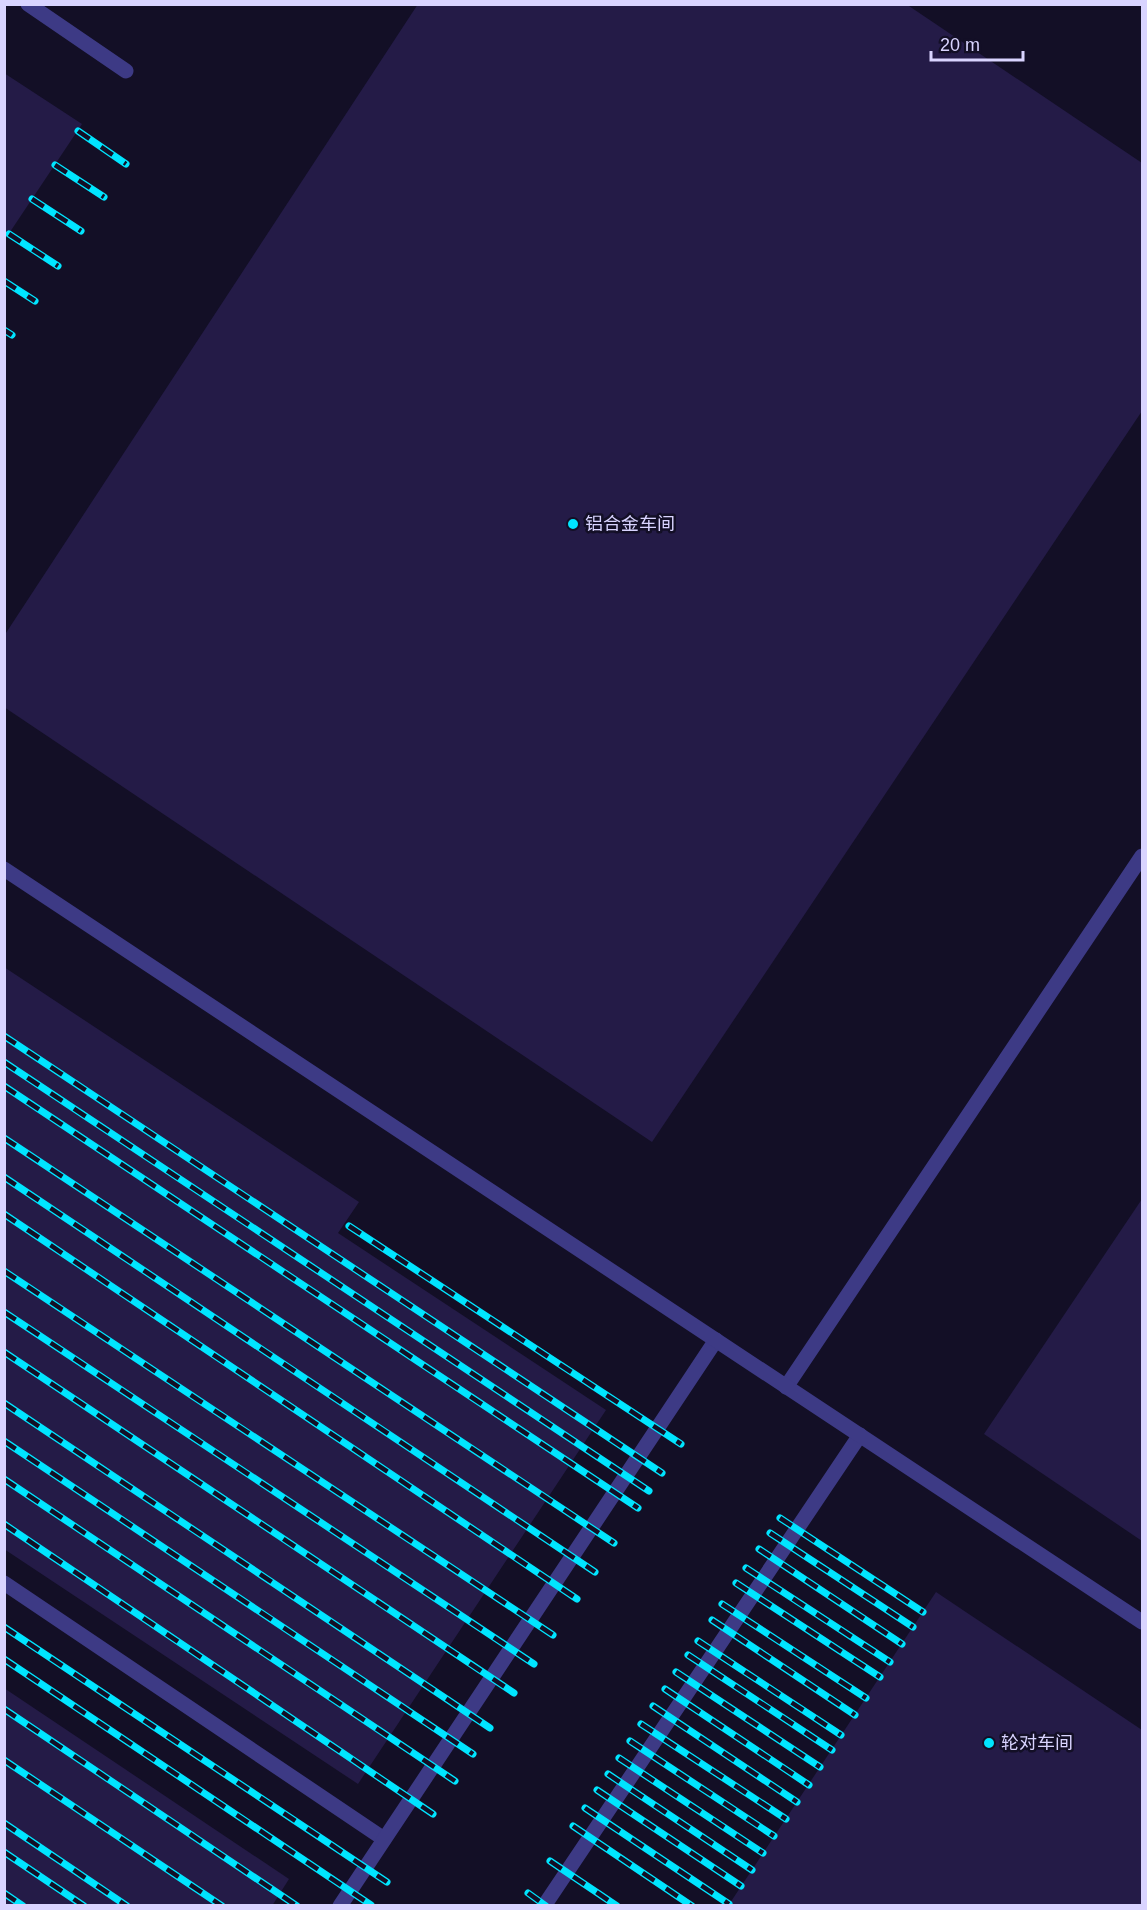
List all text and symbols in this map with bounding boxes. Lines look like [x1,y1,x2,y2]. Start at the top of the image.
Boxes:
scale bar [931,24,1022,62]
text: 20 m [940,35,980,55]
place label: 铝合金车间 [585,514,675,534]
marker: 铝合金车间 [566,517,580,531]
place label: 轮对车间 [1001,1733,1073,1753]
marker: 轮对车间 [982,1736,996,1750]

